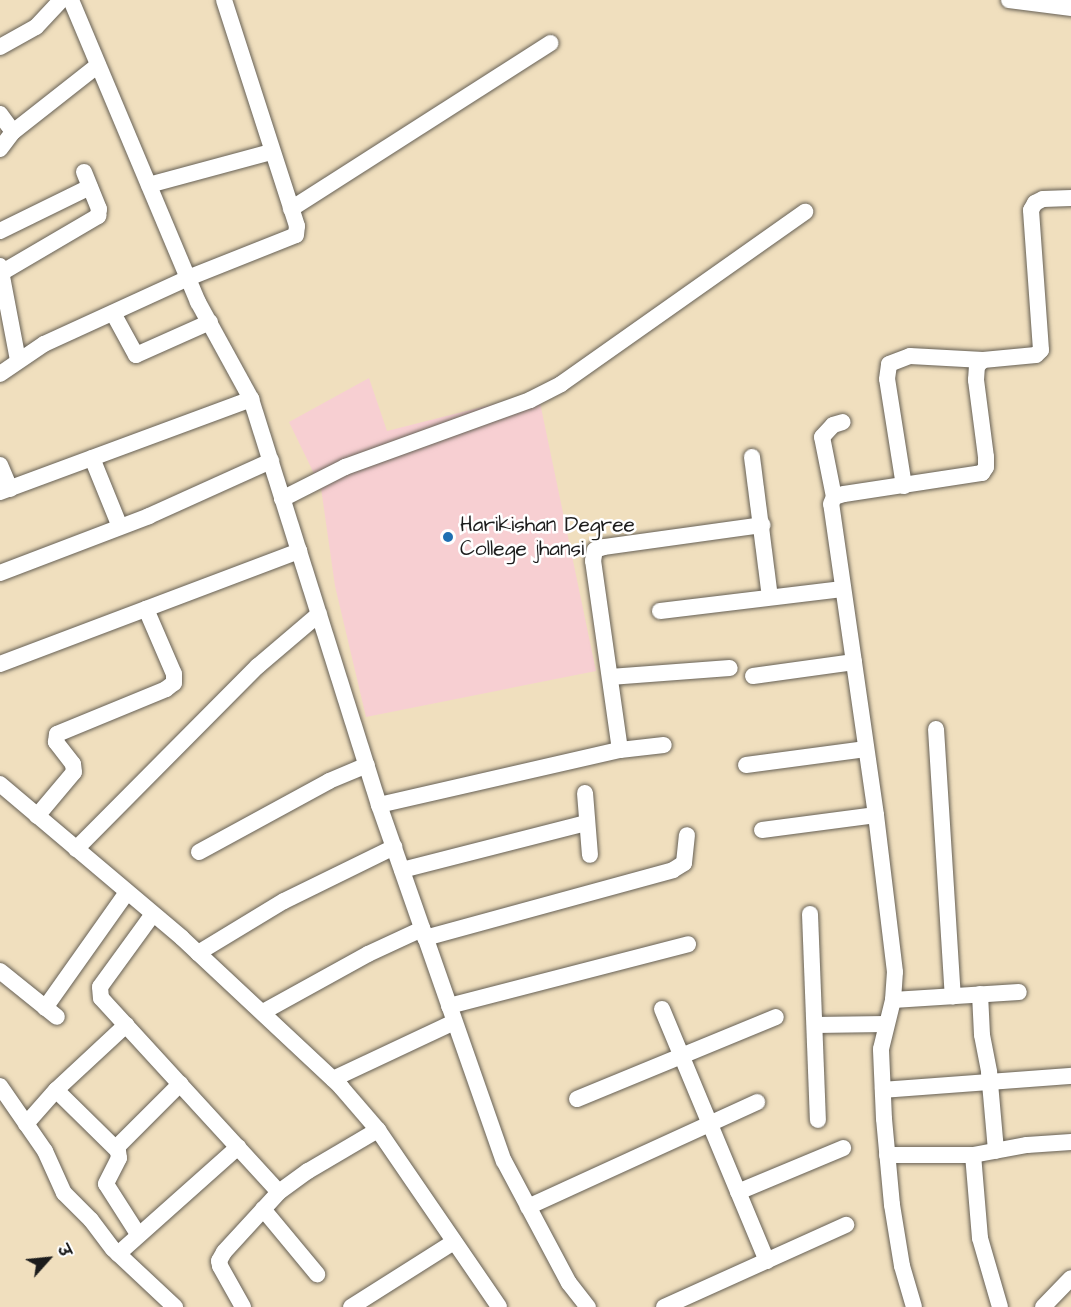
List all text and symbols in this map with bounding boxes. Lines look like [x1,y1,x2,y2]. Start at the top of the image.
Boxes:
place label: Harikishan Degree College jhansi [460,512,635,562]
marker: Harikishan Degree College jhansi [441,530,455,544]
north arrow [18,1229,78,1289]
text: उ [52,1241,76,1261]

